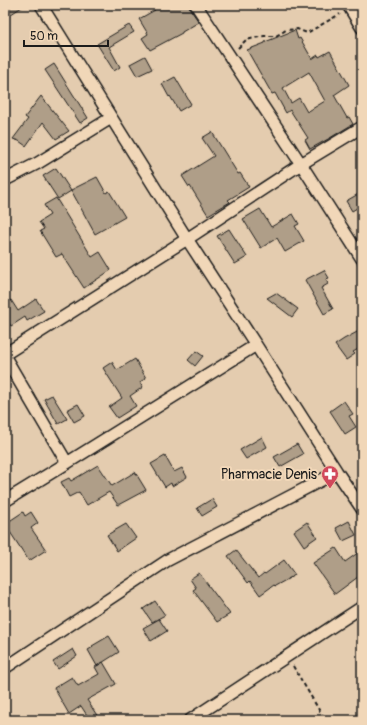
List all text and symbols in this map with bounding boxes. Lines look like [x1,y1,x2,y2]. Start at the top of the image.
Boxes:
scale bar [24,22,108,48]
text: 50 m [30,29,58,44]
pharmacy icon: Pharmacie Denis [320,464,340,489]
place label: Pharmacie Denis [221,466,318,483]

